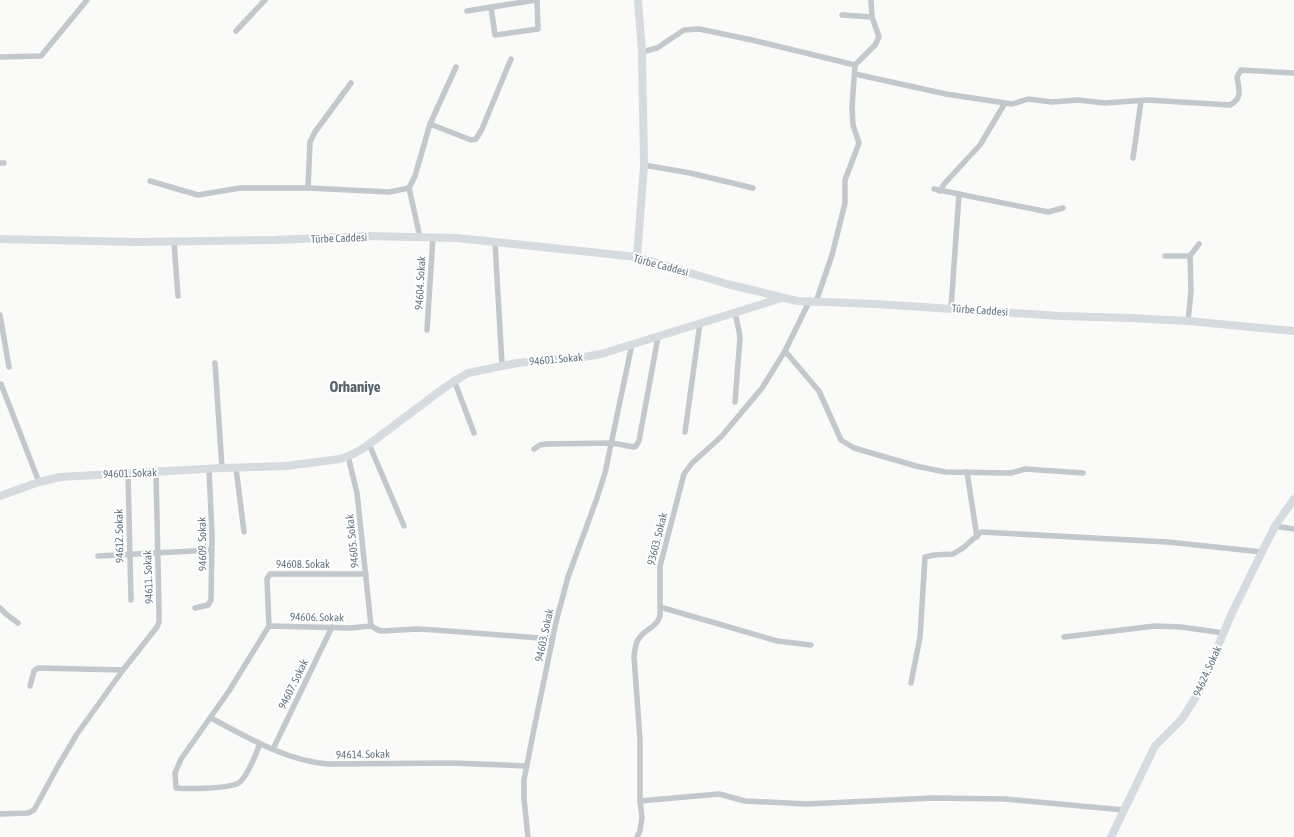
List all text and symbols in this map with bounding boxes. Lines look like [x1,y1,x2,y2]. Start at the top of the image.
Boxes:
street label: Türbe Caddesi [311,231,367,245]
street label: Türbe Caddesi [632,252,690,278]
street label: 94604. Sokak [413,256,427,310]
street label: Türbe Caddesi [951,302,1009,318]
street label: 94601. Sokak [529,351,584,367]
district label: Orhaniye [329,378,381,395]
street label: 94601. Sokak [103,466,157,480]
street label: 94612. Sokak [113,509,125,563]
street label: 93603. Sokak [645,511,669,567]
street label: 94605. Sokak [343,513,361,568]
street label: 94609. Sokak [196,517,208,571]
street label: 94611. Sokak [141,550,155,604]
street label: 94608. Sokak [276,558,330,570]
street label: 94603. Sokak [533,607,556,663]
street label: 94606. Sokak [290,611,344,623]
street label: 94624. Sokak [1191,644,1224,698]
street label: 94607. Sokak [276,657,310,711]
street label: 94614. Sokak [336,748,390,760]

